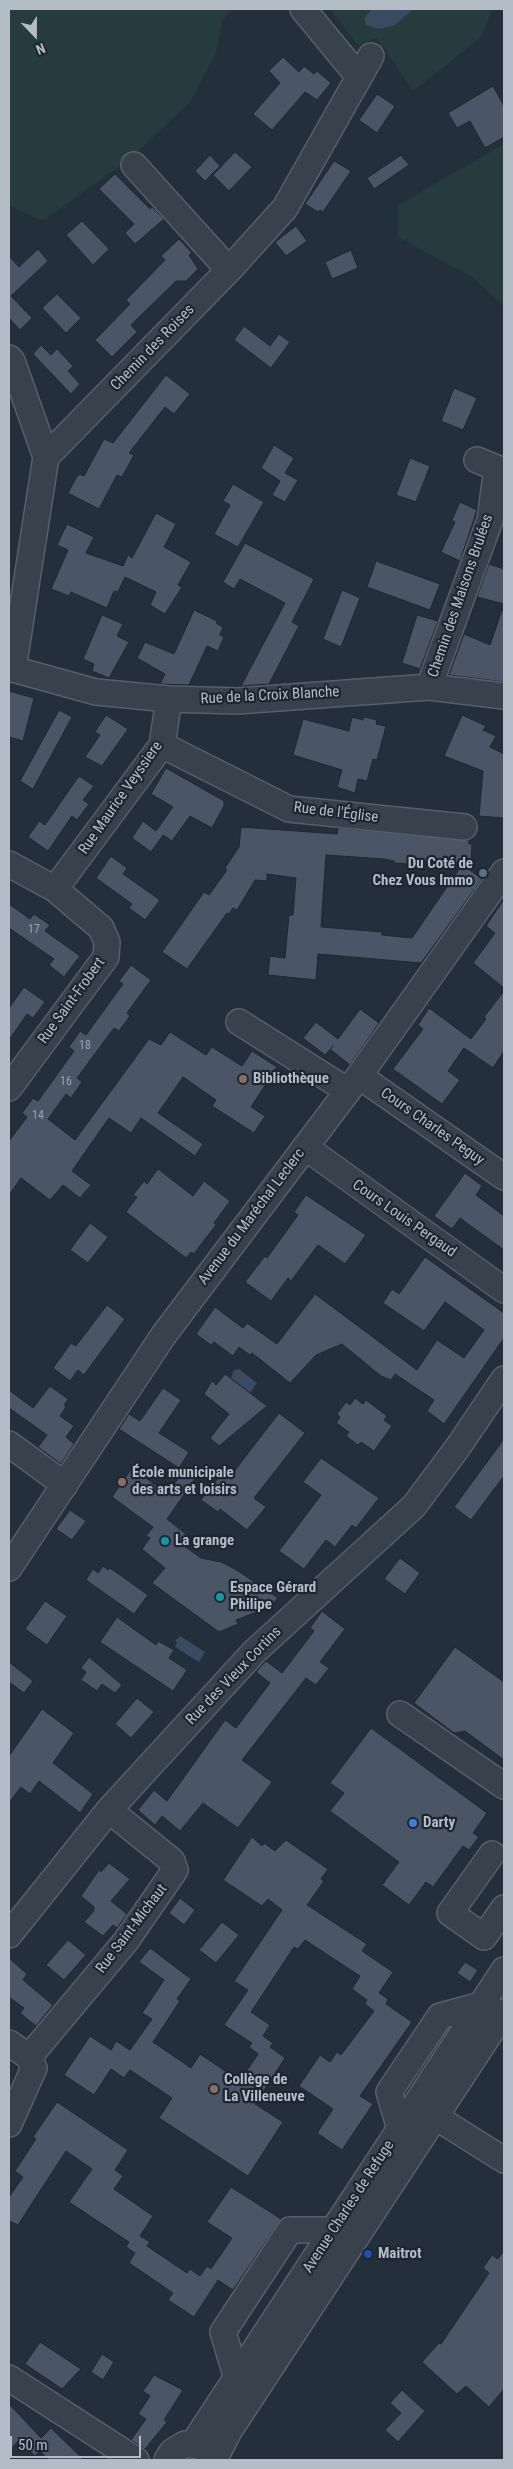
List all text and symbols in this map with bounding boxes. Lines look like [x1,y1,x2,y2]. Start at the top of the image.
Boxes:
north arrow [10,10,60,60]
text: N [34,40,48,58]
street label: Chemin des Roises [107,301,199,395]
street label: Chemin des Maisons Brulées [425,512,497,680]
street label: Rue de la Croix Blanche [200,683,340,709]
street label: Rue Maurice Veyssiere [75,738,167,858]
street label: Rue de l'Église [293,799,379,827]
place label: Du Coté de Chez Vous Immo [372,855,473,890]
marker: Du Coté de Chez Vous Immo [477,867,489,879]
house number: 17 [28,923,40,937]
street label: Rue Saint-Frobert [35,954,109,1048]
house number: 18 [79,1039,91,1053]
place label: Bibliothèque [253,1070,329,1088]
marker: Bibliothèque [237,1073,249,1085]
house number: 16 [60,1075,72,1089]
street label: Cours Charles Peguy [377,1084,487,1170]
house number: 14 [32,1109,44,1123]
street label: Avenue du Maréchal Leclerc [195,1145,309,1289]
street label: Cours Louis Pergaud [349,1176,459,1262]
place label: École municipale des arts et loisirs [132,1464,237,1499]
marker: École municipale des arts et loisirs [116,1476,128,1488]
place label: La grange [175,1532,234,1550]
marker: La grange [159,1535,171,1547]
place label: Espace Gérard Philipe [230,1579,316,1614]
marker: Espace Gérard Philipe [214,1591,226,1603]
street label: Rue des Vieux Cortins [183,1623,285,1729]
place label: Darty [423,1814,455,1832]
marker: Darty [407,1817,419,1829]
street label: Rue Saint-Michaut [93,1881,171,1977]
place label: Collège de La Villeneuve [224,2071,305,2106]
marker: Collège de La Villeneuve [208,2083,220,2095]
street label: Avenue Charles de Refuge [299,2137,399,2277]
place label: Maitrot [378,2245,422,2263]
marker: Maitrot [362,2248,374,2260]
scale bar [12,2426,144,2458]
text: 50 m [18,2436,48,2454]

